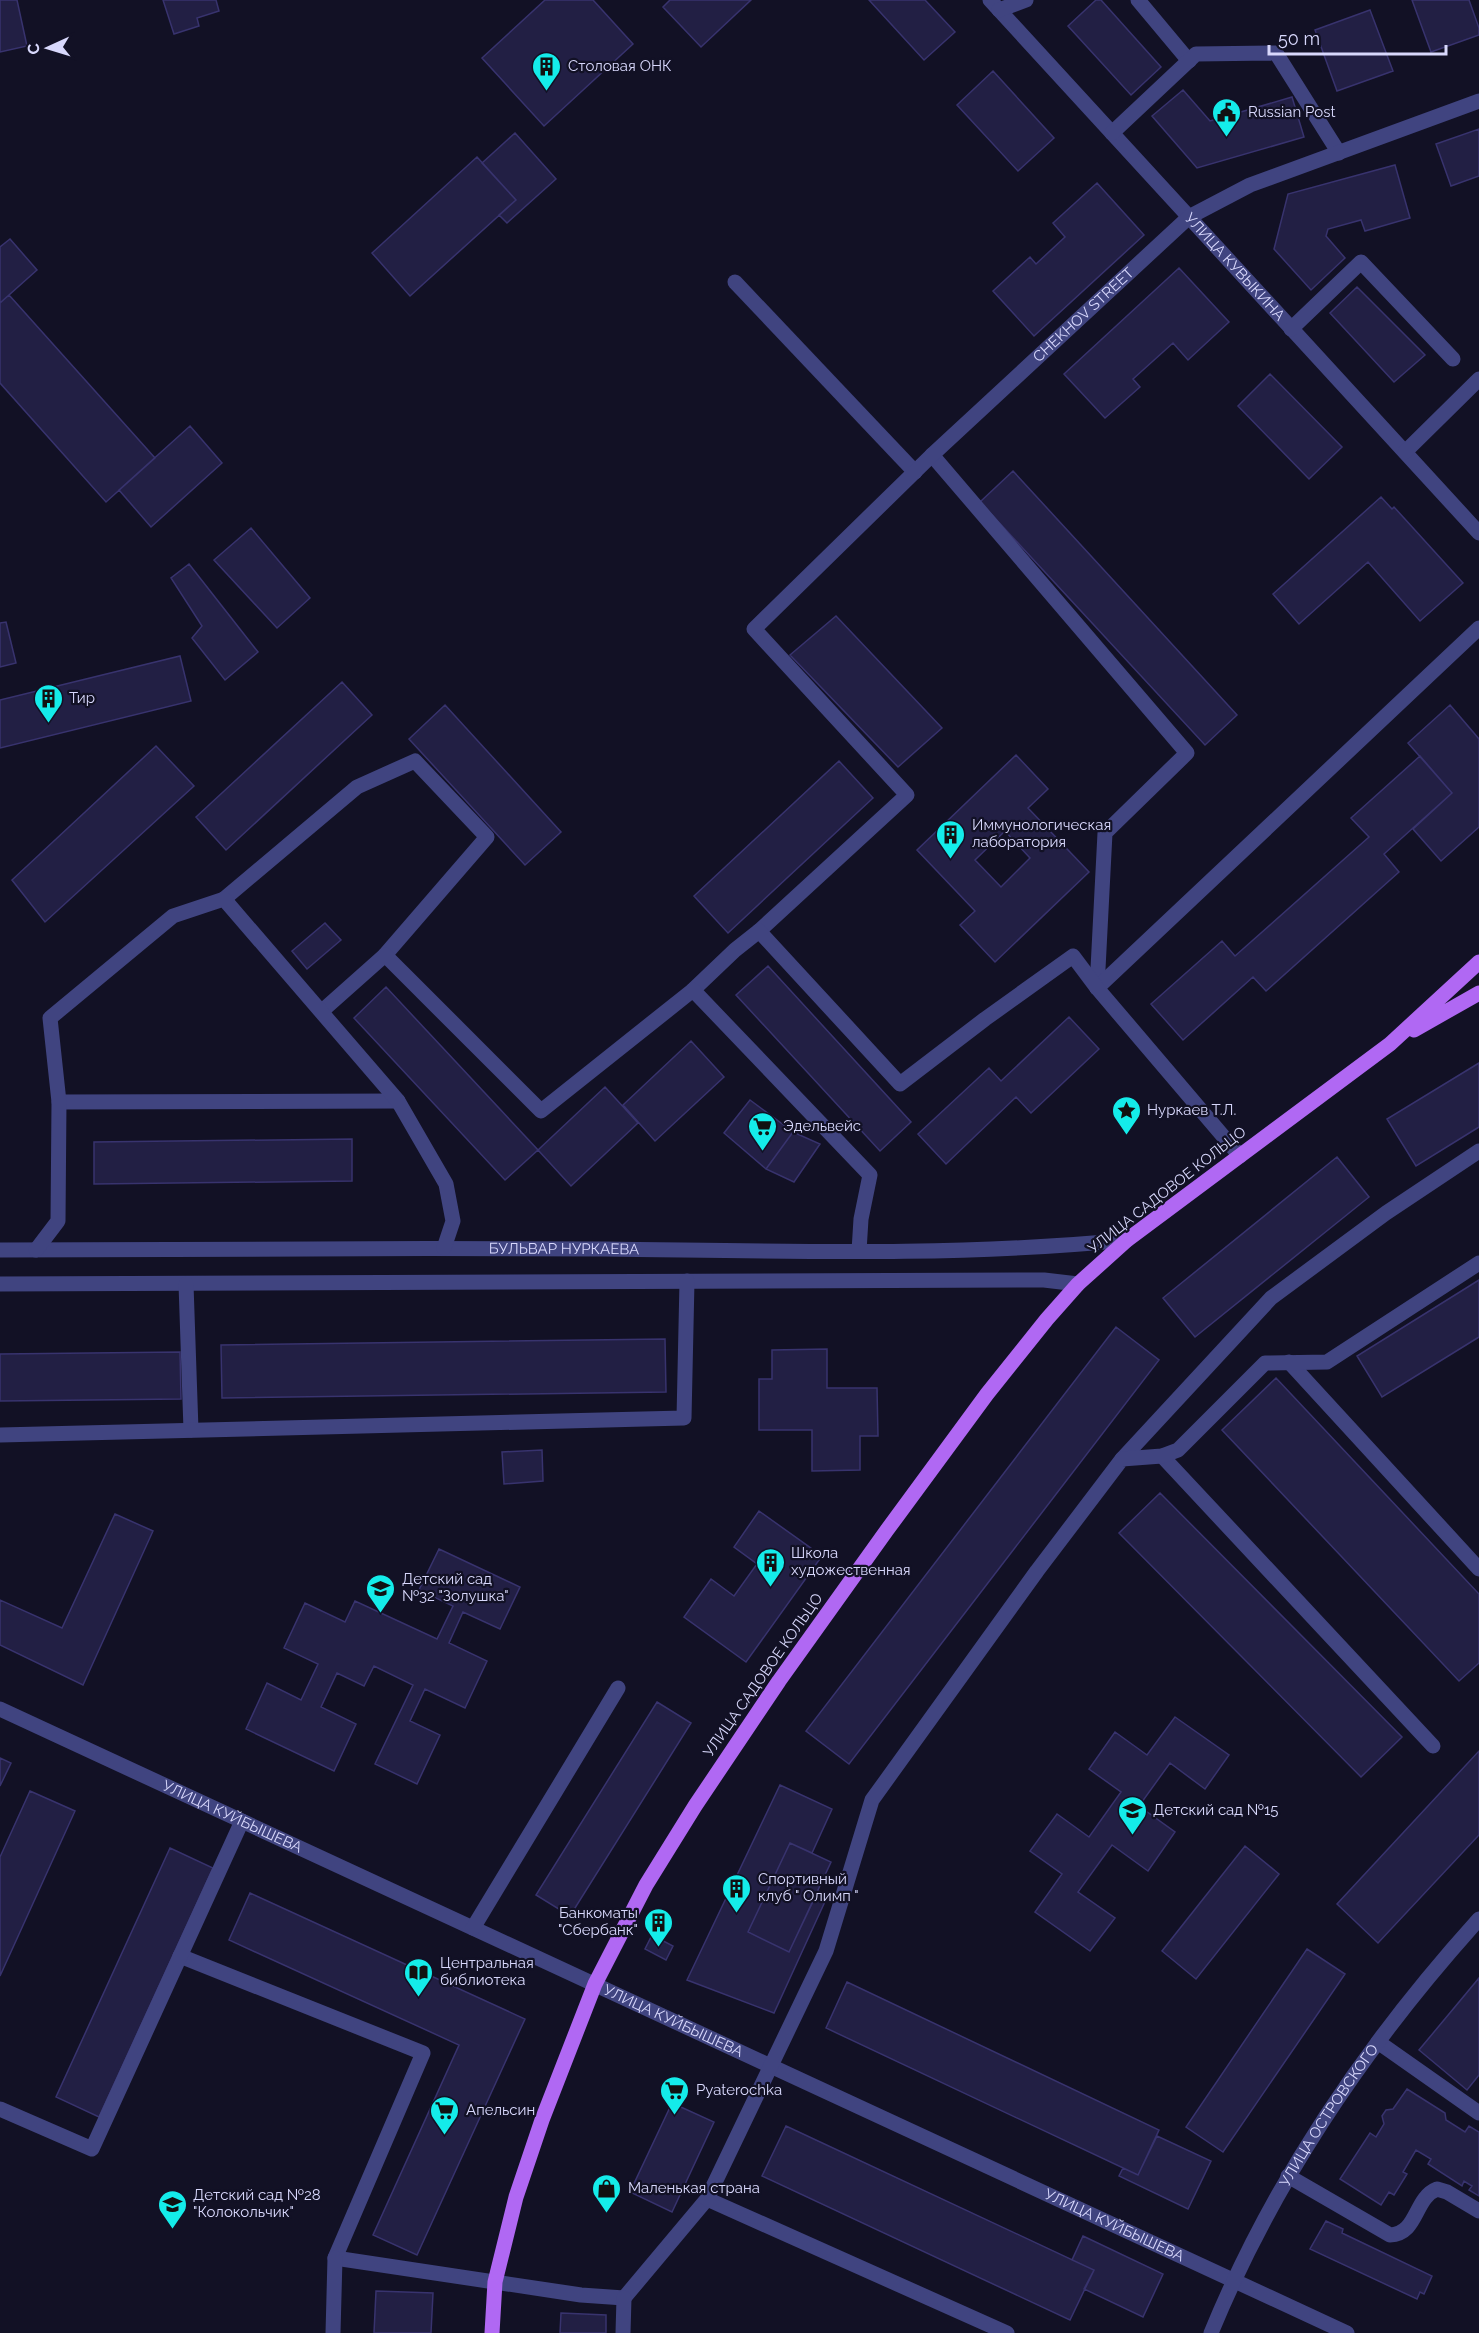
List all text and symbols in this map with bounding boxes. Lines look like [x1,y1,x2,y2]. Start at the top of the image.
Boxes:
north arrow [18,18,78,78]
scale bar [1269,18,1446,56]
text: 50 m [1278,28,1320,49]
text: С [24,43,43,55]
building icon: Столовая ОНК [531,50,563,92]
place label: Столовая ОНК [568,57,672,75]
public building icon: Russian Post [1211,96,1243,138]
place label: Russian Post [1248,103,1335,121]
street label: УЛИЦА КУВЫКИНА [1181,209,1289,324]
street label: CHEKHOV STREET [1029,264,1138,366]
building icon: Тир [32,682,64,724]
place label: Тир [69,689,95,707]
place label: Иммунологическая лаборатория [972,816,1111,851]
building icon: Иммунологическая лаборатория [935,818,967,860]
place icon: Нуркаев Т.Л. [1110,1094,1142,1136]
place label: Нуркаев Т.Л. [1147,1101,1236,1119]
supermarket icon: Эдельвейс [746,1110,778,1152]
place label: Эдельвейс [783,1117,861,1135]
street label: УЛИЦА САДОВОЕ КОЛЬЦО [1084,1123,1250,1257]
street label: БУЛЬВАР НУРКАЕВА [489,1240,639,1258]
place label: Школа художественная [791,1544,911,1579]
building icon: Школа художественная [754,1546,786,1588]
place label: Детский сад №32 "Золушка" [402,1570,509,1605]
school or university icon: Детский сад №32 "Золушка" [365,1572,397,1614]
street label: УЛИЦА САДОВОЕ КОЛЬЦО [700,1590,826,1760]
street label: УЛИЦА КУЙБЫШЕВА [159,1776,305,1857]
school or university icon: Детский сад №15 [1116,1794,1148,1836]
place label: Детский сад №15 [1153,1801,1279,1819]
place label: Спортивный клуб " Олимп " [758,1870,859,1905]
building icon: Спортивный клуб " Олимп " [721,1872,753,1914]
place label: Банкоматы "Сбербанк" [558,1904,638,1939]
building icon: Банкоматы "Сбербанк" [643,1906,675,1948]
place label: Центральная библиотека [440,1954,534,1989]
library icon: Центральная библиотека [403,1956,435,1998]
street label: УЛИЦА КУЙБЫШЕВА [600,1981,746,2061]
street label: УЛИЦА ОСТРОВСКОГО [1276,2041,1382,2190]
supermarket icon: Pyaterochka [659,2074,691,2116]
place label: Pyaterochka [696,2081,782,2099]
supermarket icon: Апельсин [429,2094,461,2136]
place label: Апельсин [466,2101,535,2119]
shop icon: Маленькая страна [591,2172,623,2214]
place label: Маленькая страна [628,2179,760,2197]
street label: УЛИЦА КУЙБЫШЕВА [1041,2185,1187,2265]
place label: Детский сад №28 "Колокольчик" [193,2186,321,2221]
school or university icon: Детский сад №28 "Колокольчик" [156,2188,188,2230]

